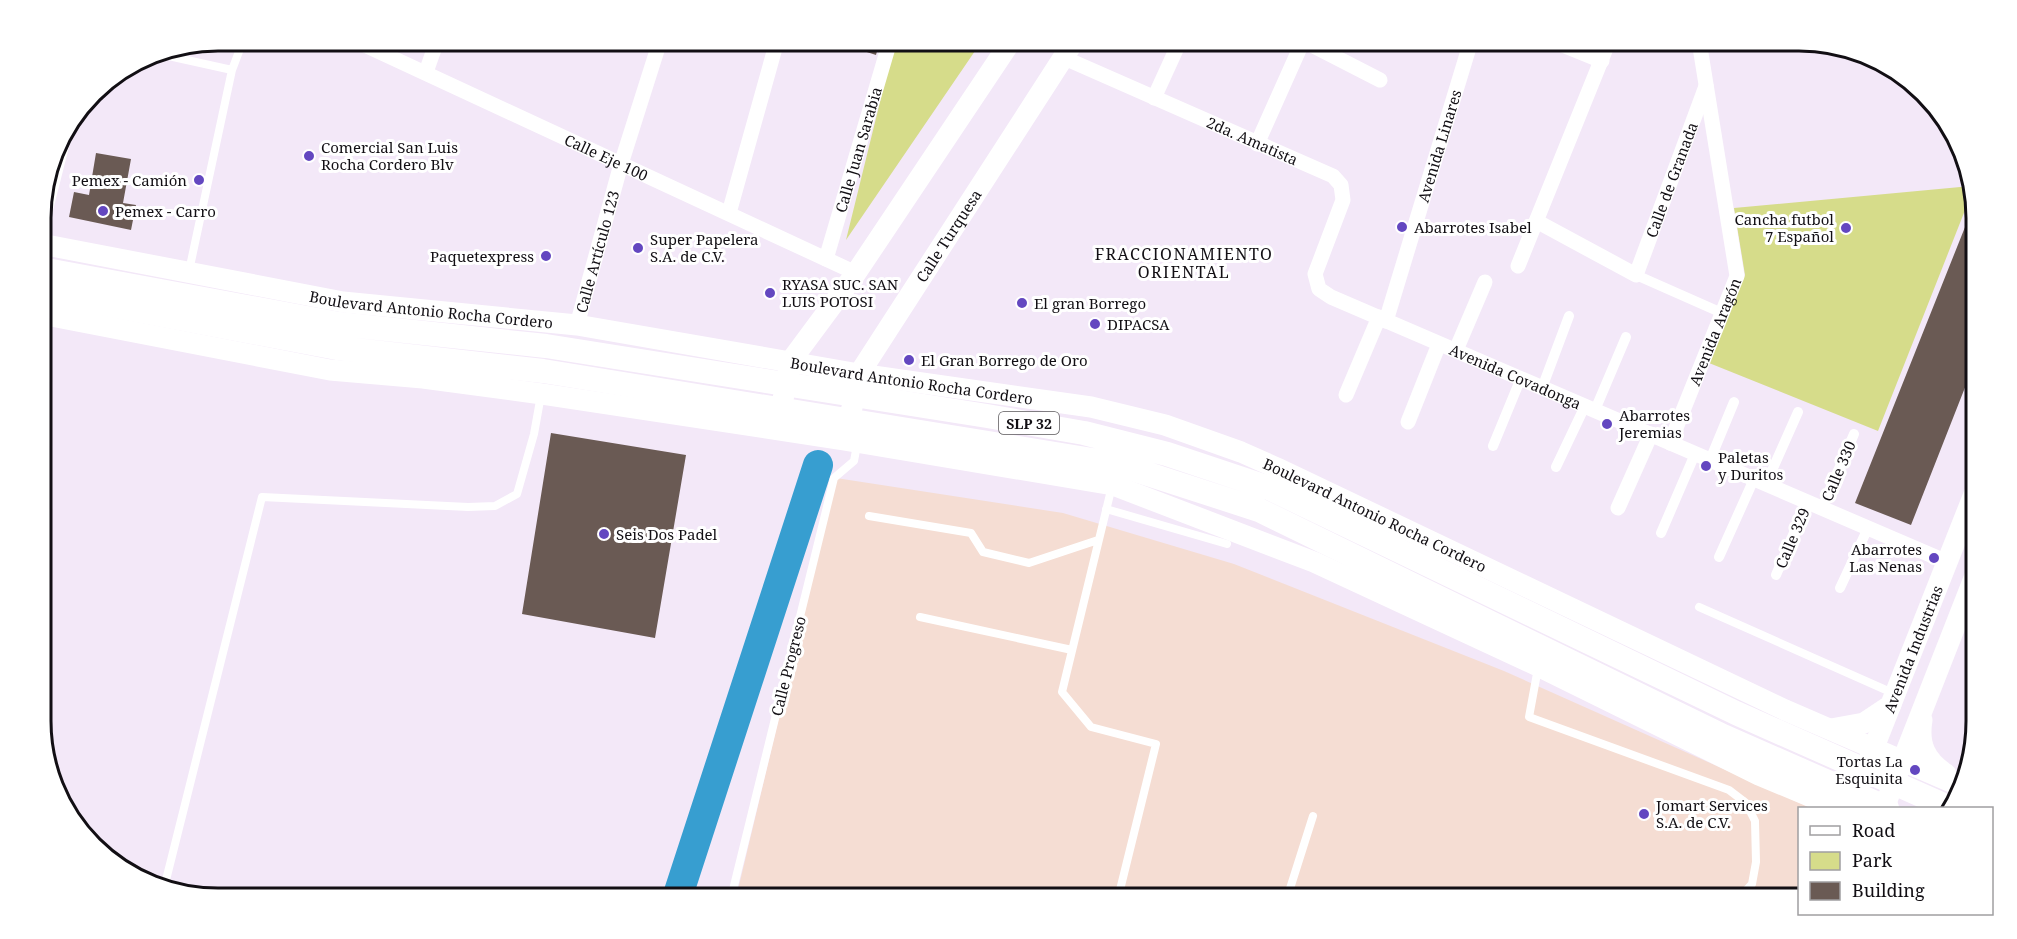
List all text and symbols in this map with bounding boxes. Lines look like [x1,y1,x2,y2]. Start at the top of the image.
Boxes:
street label: Calle Juan Sarabia [830,84,886,215]
street label: Avenida Linares [1413,87,1466,205]
street label: 2da. Amatista [1204,112,1301,169]
street label: Calle de Granada [1641,119,1702,240]
street label: Calle Eje 100 [561,129,651,185]
place label: Comercial San Luis Rocha Cordero Blv [321,137,458,174]
marker: Comercial San Luis Rocha Cordero Blv [302,149,316,163]
place label: Pemex - Camión [72,170,187,190]
marker: Pemex - Camión [192,173,206,187]
street label: Calle Turquesa [911,185,986,286]
street label: Calle Artículo 123 [571,188,623,315]
place label: Pemex - Carro [115,201,216,221]
marker: Pemex - Carro [96,204,110,218]
place label: Cancha futbol 7 Español [1735,209,1834,246]
place label: Abarrotes Isabel [1414,217,1532,237]
marker: Abarrotes Isabel [1395,220,1409,234]
marker: Cancha futbol 7 Español [1839,221,1853,235]
place label: Super Papelera S.A. de C.V. [650,229,759,266]
marker: Super Papelera S.A. de C.V. [631,241,645,255]
district label: FRACCIONAMIENTO ORIENTAL [1095,243,1273,283]
place label: Paquetexpress [430,246,534,266]
marker: Paquetexpress [539,249,553,263]
place label: RYASA SUC. SAN LUIS POTOSI [782,274,899,311]
street label: Avenida Aragón [1684,274,1745,389]
street label: Boulevard Antonio Rocha Cordero [308,286,554,333]
marker: RYASA SUC. SAN LUIS POTOSI [763,286,777,300]
place label: El gran Borrego [1034,293,1146,313]
marker: El gran Borrego [1015,296,1029,310]
place label: DIPACSA [1107,314,1170,334]
marker: DIPACSA [1088,317,1102,331]
street label: Avenida Covadonga [1446,339,1584,414]
place label: El Gran Borrego de Oro [921,350,1088,370]
street label: Boulevard Antonio Rocha Cordero [789,352,1034,409]
marker: El Gran Borrego de Oro [902,353,916,367]
place label: Abarrotes Jeremias [1618,405,1690,442]
road number: SLP 32 [999,412,1059,434]
marker: Abarrotes Jeremias [1600,417,1614,431]
street label: Calle 330 [1816,438,1860,504]
place label: Paletas y Duritos [1718,447,1784,484]
street label: Boulevard Antonio Rocha Cordero [1260,453,1490,576]
marker: Paletas y Duritos [1699,459,1713,473]
street label: Calle 329 [1770,505,1814,571]
place label: Seis Dos Padel [616,524,718,544]
marker: Seis Dos Padel [597,527,611,541]
place label: Abarrotes Las Nenas [1849,539,1922,576]
marker: Abarrotes Las Nenas [1927,551,1941,565]
street label: Avenida Industrias [1879,582,1947,716]
street label: Calle Progreso [766,614,810,718]
place label: Tortas La Esquinita [1835,751,1903,788]
marker: Tortas La Esquinita [1908,763,1922,777]
place label: Jomart Services S.A. de C.V. [1655,795,1768,832]
marker: Jomart Services S.A. de C.V. [1637,807,1651,821]
legend [1798,807,1993,915]
text: Road [1852,818,1895,842]
text: Park [1852,848,1892,872]
text: Building [1852,878,1925,902]

